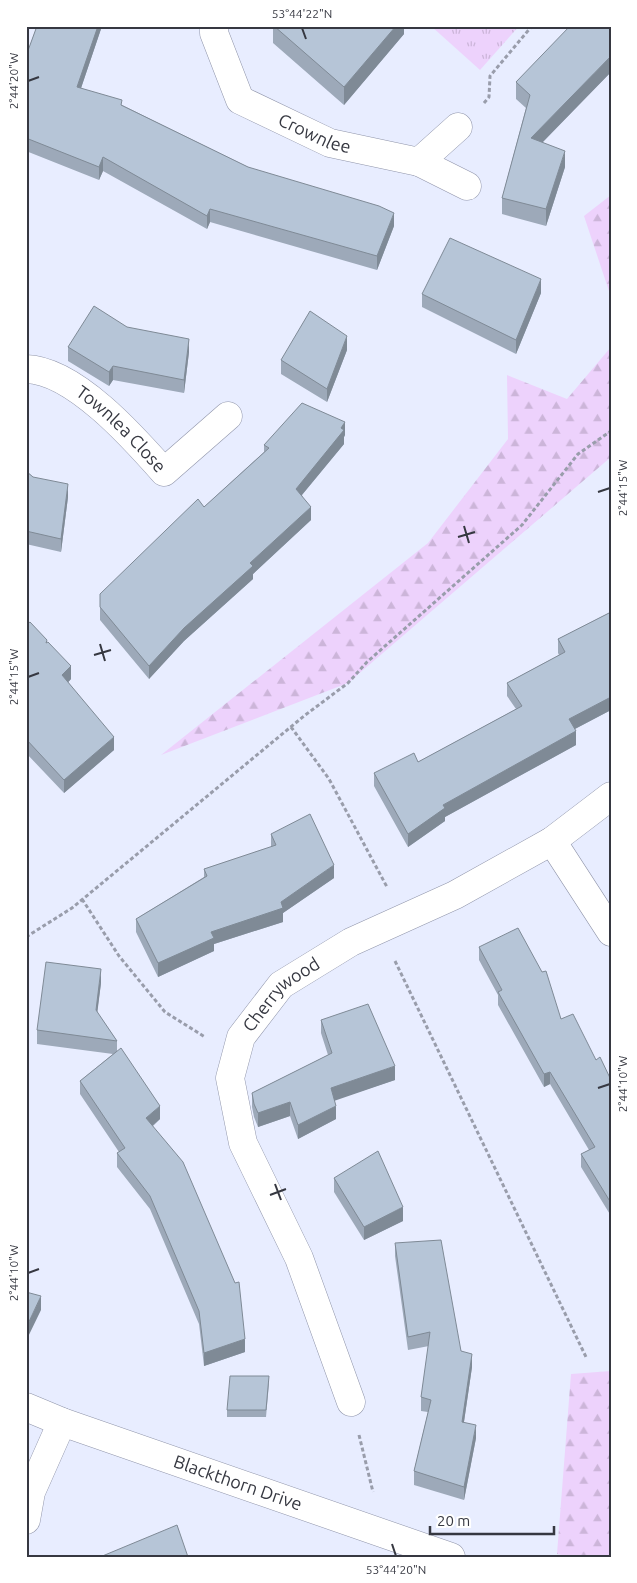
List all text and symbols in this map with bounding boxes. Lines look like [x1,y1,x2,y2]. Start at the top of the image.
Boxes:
text: 53°44'22"N [272,7,332,20]
text: 2°44'20"W [7,53,20,109]
street label: Crownlee [275,109,353,156]
street label: Townlea Close [73,381,171,476]
text: 2°44'15"W [616,460,629,516]
text: 2°44'15"W [7,649,20,705]
street label: Cherrywood [238,953,323,1035]
text: 2°44'10"W [616,1056,629,1112]
text: 2°44'10"W [7,1245,20,1301]
street label: Blackthorn Drive [171,1451,305,1514]
scale bar [430,1503,553,1535]
text: 20 m [437,1512,470,1529]
text: 53°44'20"N [366,1563,426,1576]

